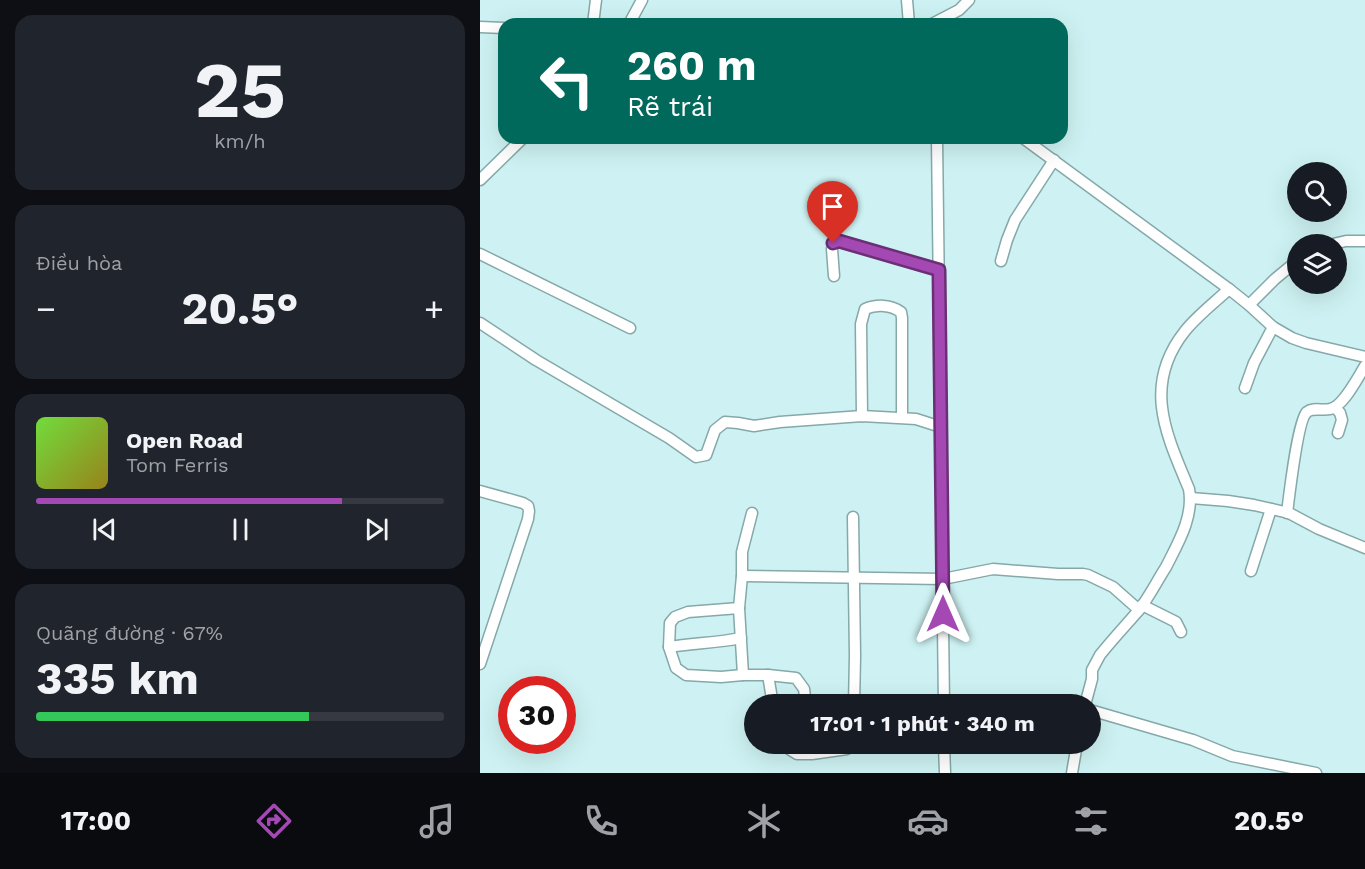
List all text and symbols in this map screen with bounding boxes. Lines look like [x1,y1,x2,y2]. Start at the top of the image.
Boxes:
text: 260 m [627,41,757,90]
icon: left [528,42,606,120]
text: 25 [194,44,286,136]
text: Rẽ trái [627,91,713,123]
text: km/h [214,129,266,153]
map controls [1287,162,1347,294]
button: search [1287,162,1347,222]
pin [807,181,858,243]
icon: arrive [816,190,849,223]
button: layers [1287,234,1347,294]
text: Điều hòa [36,251,122,275]
text: 20.5° [182,282,298,335]
text: − [36,289,56,328]
text: + [424,289,444,328]
text: Open Road [126,428,243,453]
text: Tom Ferris [126,453,229,477]
icon: previous [88,513,121,546]
icon: pause [224,513,257,546]
icon: next [360,513,393,546]
position arrow [911,582,975,646]
text: Quãng đường · 67% [36,621,223,645]
text: 335 km [36,652,199,705]
speed limit sign: 30 [498,676,576,754]
text: 17:01 · 1 phút · 340 m [810,711,1035,736]
icon: directions [253,800,295,842]
icon: music [416,800,458,842]
icon: phone [580,800,622,842]
icon: climate [743,800,785,842]
icon: car [907,800,949,842]
icon: filters [1070,800,1112,842]
text: 17:00 [61,805,131,837]
text: 20.5° [1234,805,1304,837]

